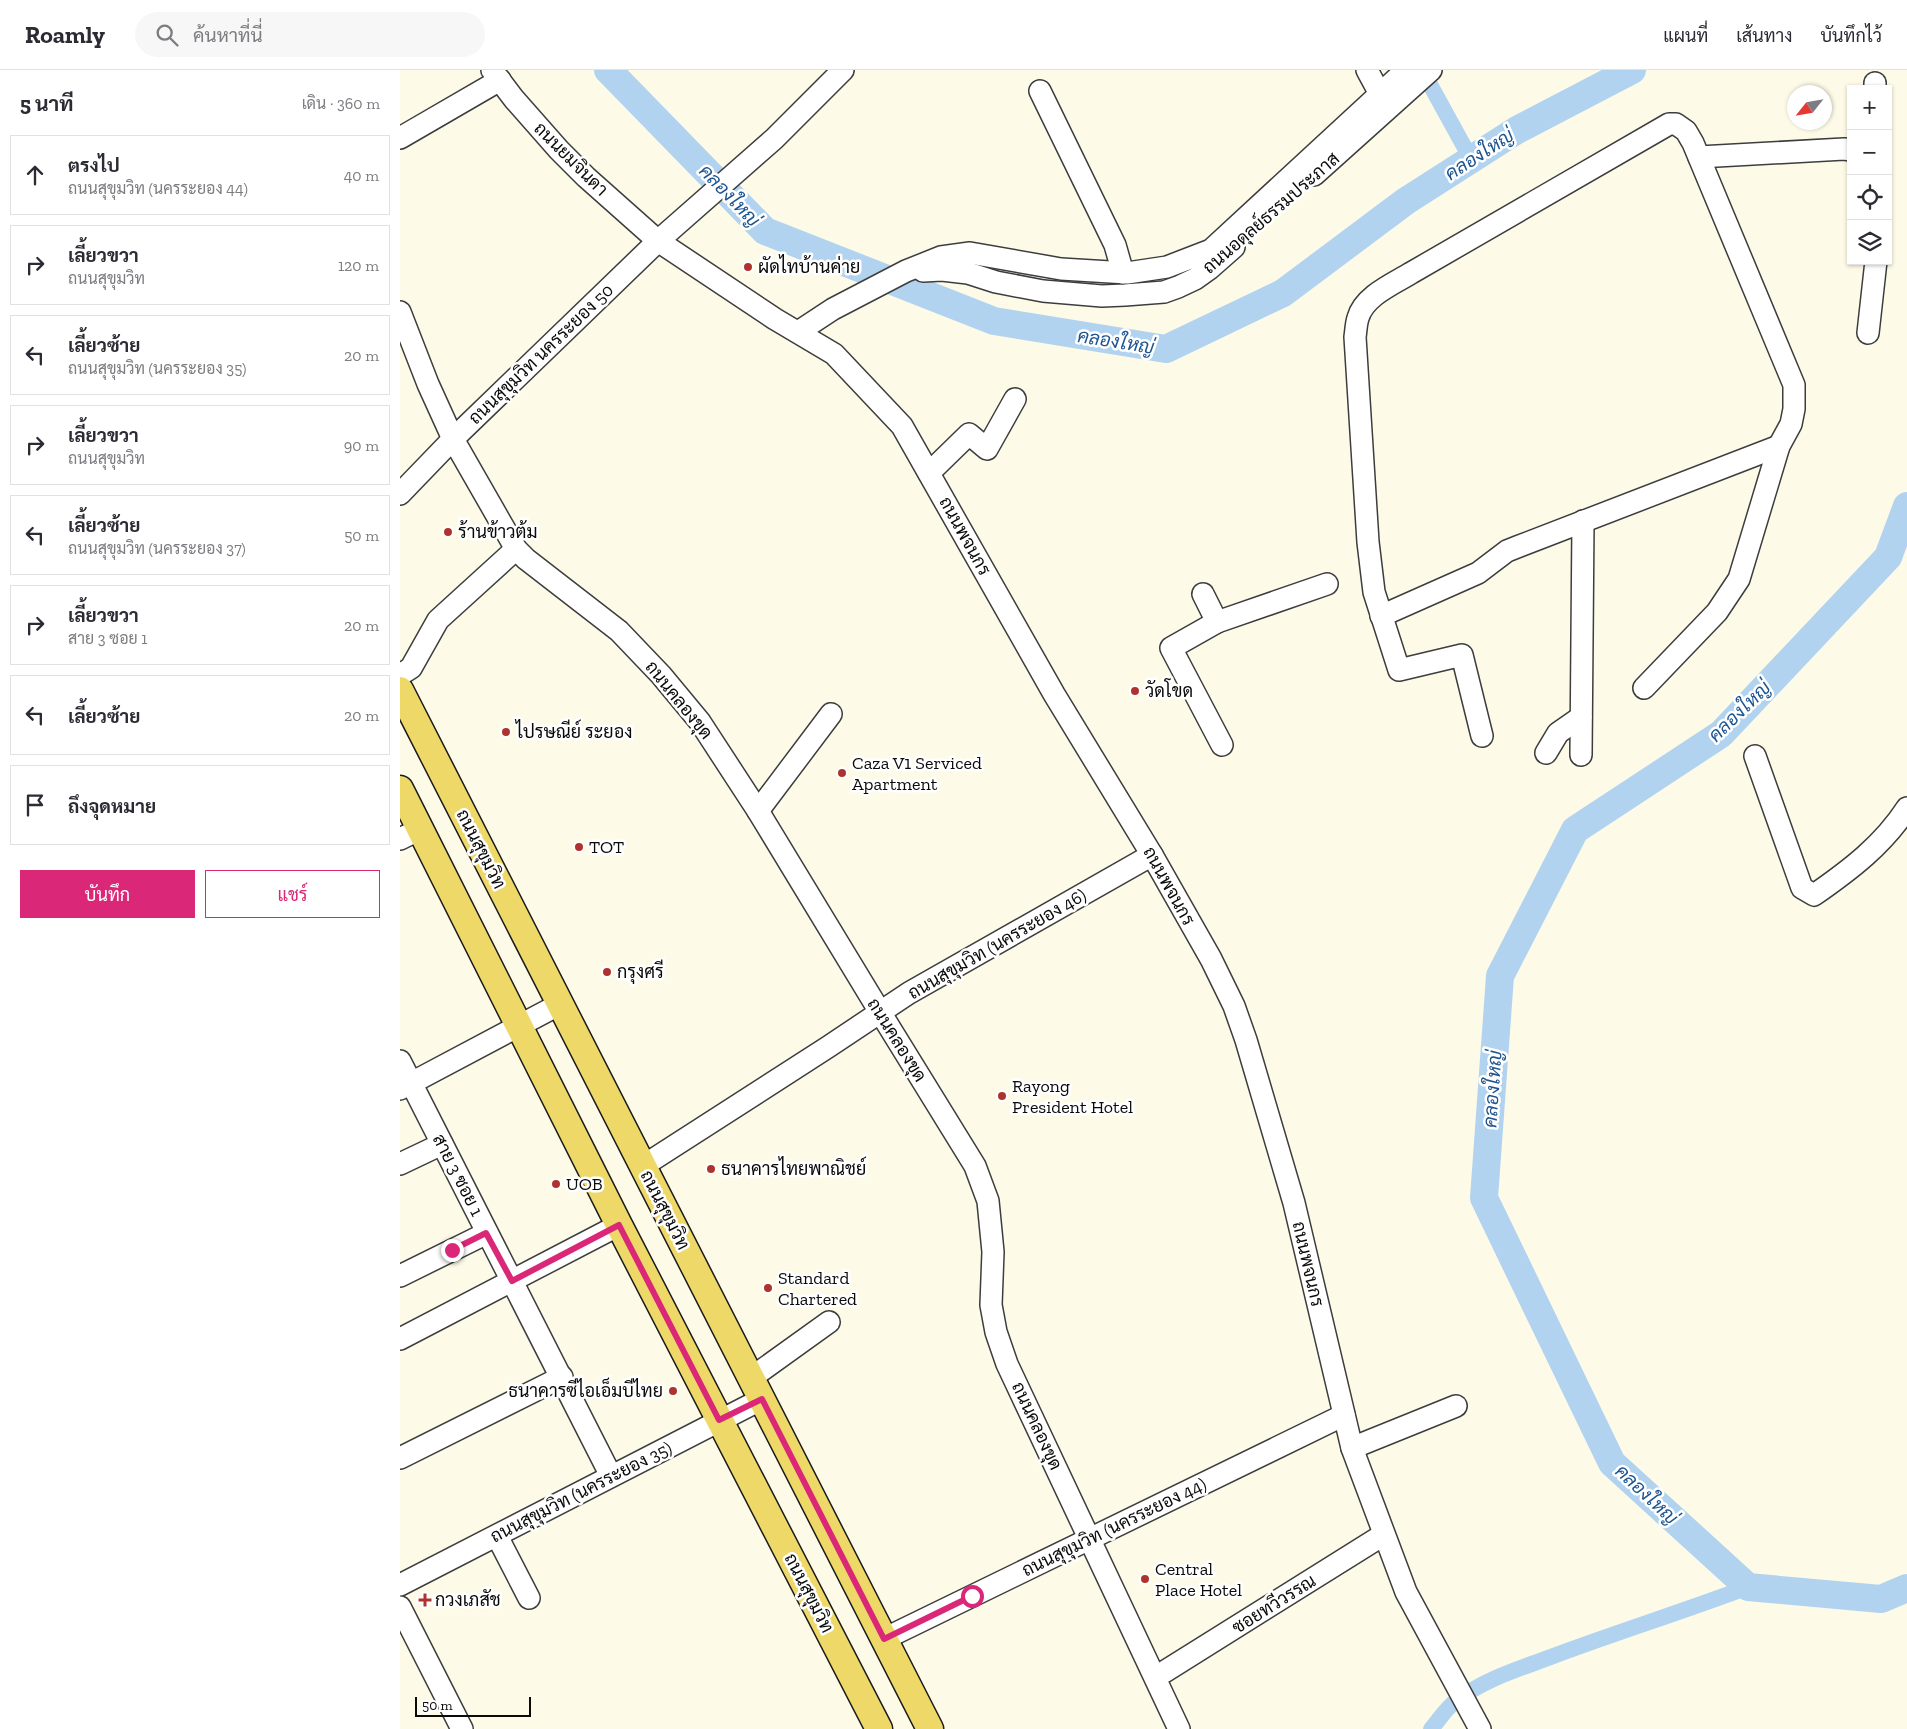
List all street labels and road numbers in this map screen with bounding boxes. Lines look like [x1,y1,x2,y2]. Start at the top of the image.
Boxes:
street label: ถนนยมจินดา [529,117,613,201]
street label: ถนนอดุลย์ธรรมประภาส [1197,146,1345,279]
street label: ถนนสุขุมวิท นครระยอง 50 [464,279,619,430]
street label: ถนนพจนกร [934,493,996,580]
street label: ถนนคลองขุด [640,656,717,744]
street label: ถนนสุขุมวิท [451,805,510,893]
street label: ถนนพจนกร [1138,843,1200,930]
street label: ถนนสุขุมวิท (นครระยอง 46) [904,884,1091,1005]
street label: ถนนคลองขุด [862,994,931,1087]
street label: สาย 3 ซอย 1 [428,1130,488,1220]
street label: ถนนสุขุมวิท [635,1166,694,1254]
street label: ถนนพจนกร [1288,1219,1329,1309]
street label: ถนนคลองขุด [1006,1378,1067,1474]
street label: ถนนสุขุมวิท (นครระยอง 35) [487,1437,676,1548]
street label: ถนนสุขุมวิท (นครระยอง 44) [1018,1473,1210,1582]
street label: ถนนสุขุมวิท [779,1549,838,1637]
street label: ซอยทวีวรรณ [1227,1568,1320,1638]

